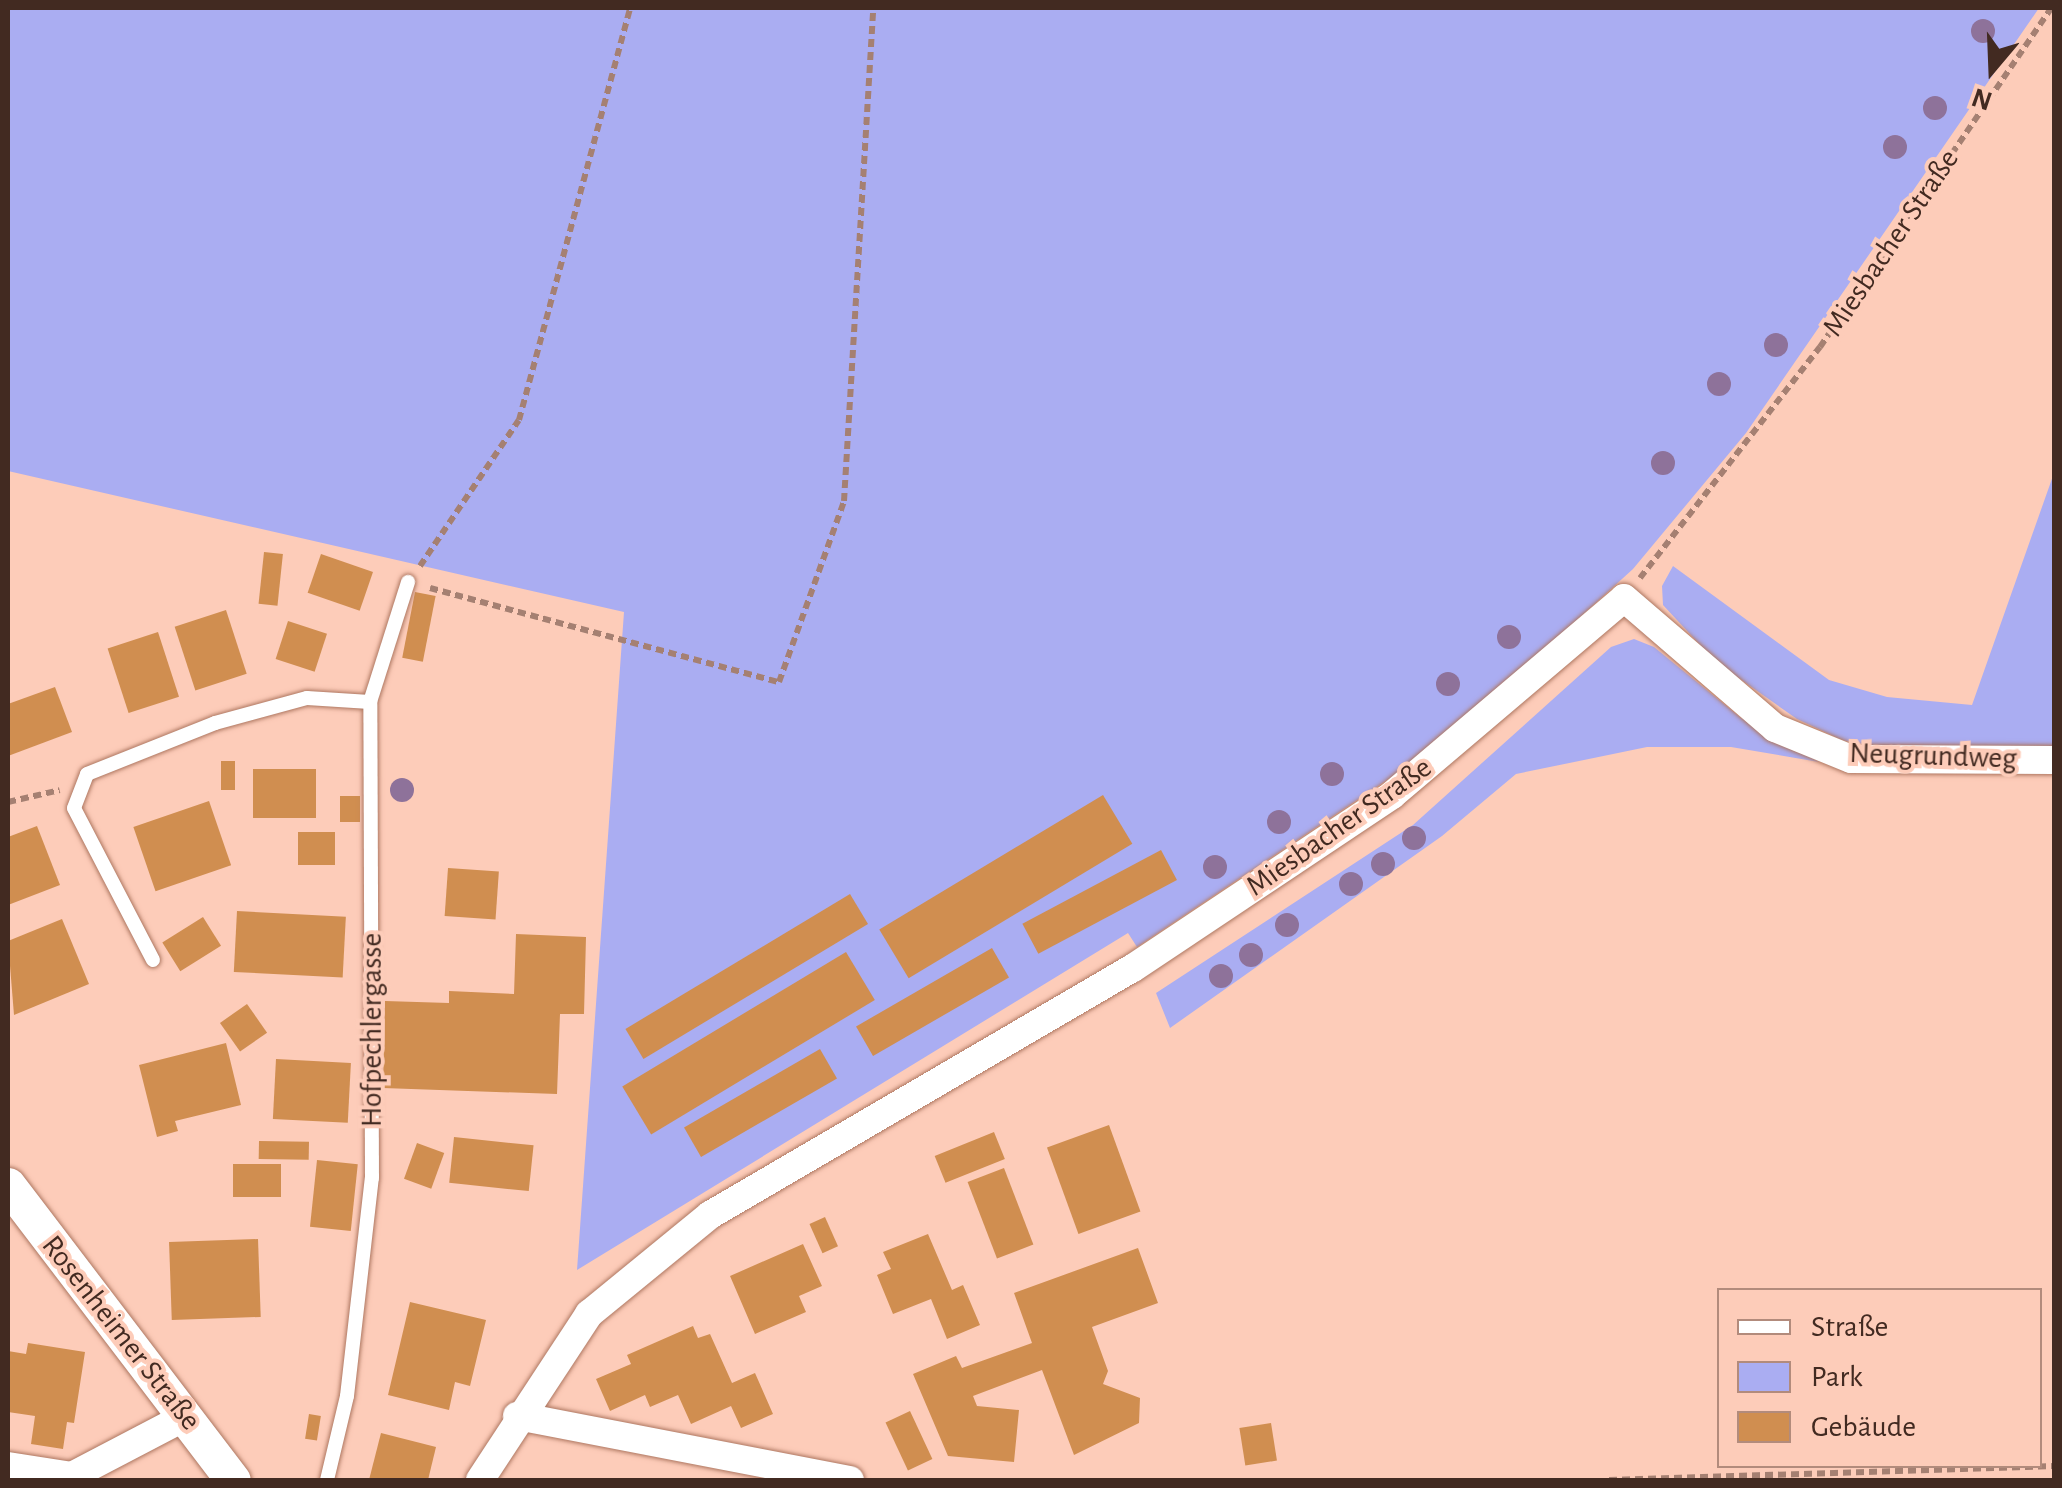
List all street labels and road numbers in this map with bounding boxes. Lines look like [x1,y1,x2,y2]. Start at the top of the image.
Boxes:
street label: Miesbacher Straße [1815,143,1967,343]
street label: Neugrundweg [1849,735,2017,777]
street label: Miesbacher Straße [1239,750,1439,904]
street label: Hofpechlergasse [354,933,390,1127]
street label: Rosenheimer Straße [34,1228,208,1438]

